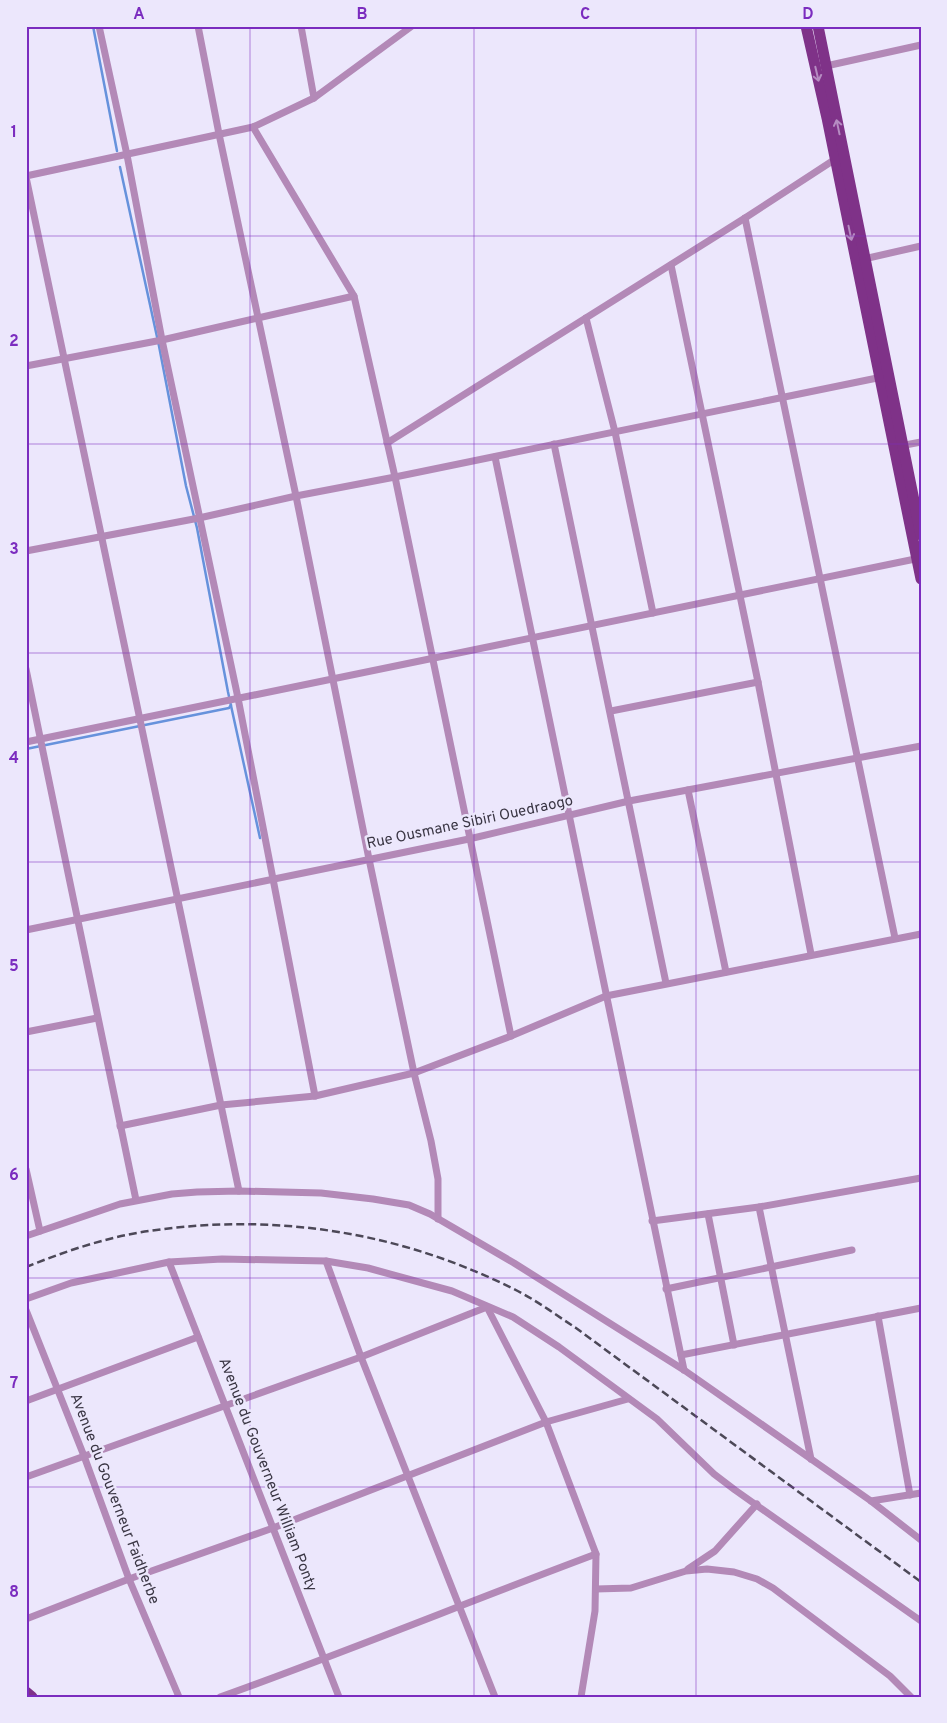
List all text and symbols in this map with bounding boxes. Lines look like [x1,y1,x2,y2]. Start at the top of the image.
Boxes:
text: A [133,5,145,25]
text: B [356,5,368,25]
text: C [580,5,590,25]
text: D [802,5,814,25]
one-way arrow [813,65,822,81]
one-way arrow [833,119,843,135]
text: 1 [11,123,17,143]
one-way arrow [846,224,855,240]
text: 2 [9,332,19,352]
text: 3 [9,540,19,560]
text: 4 [9,749,19,769]
street label: Rue Ousmane Sibiri Ouedraogo [365,792,575,854]
text: 5 [9,957,19,977]
text: 6 [9,1166,19,1186]
street label: Avenue du Gouverneur William Ponty [214,1355,321,1595]
text: 7 [10,1374,18,1394]
street label: Avenue du Gouverneur Faidherbe [65,1391,163,1607]
text: 8 [9,1583,19,1603]

